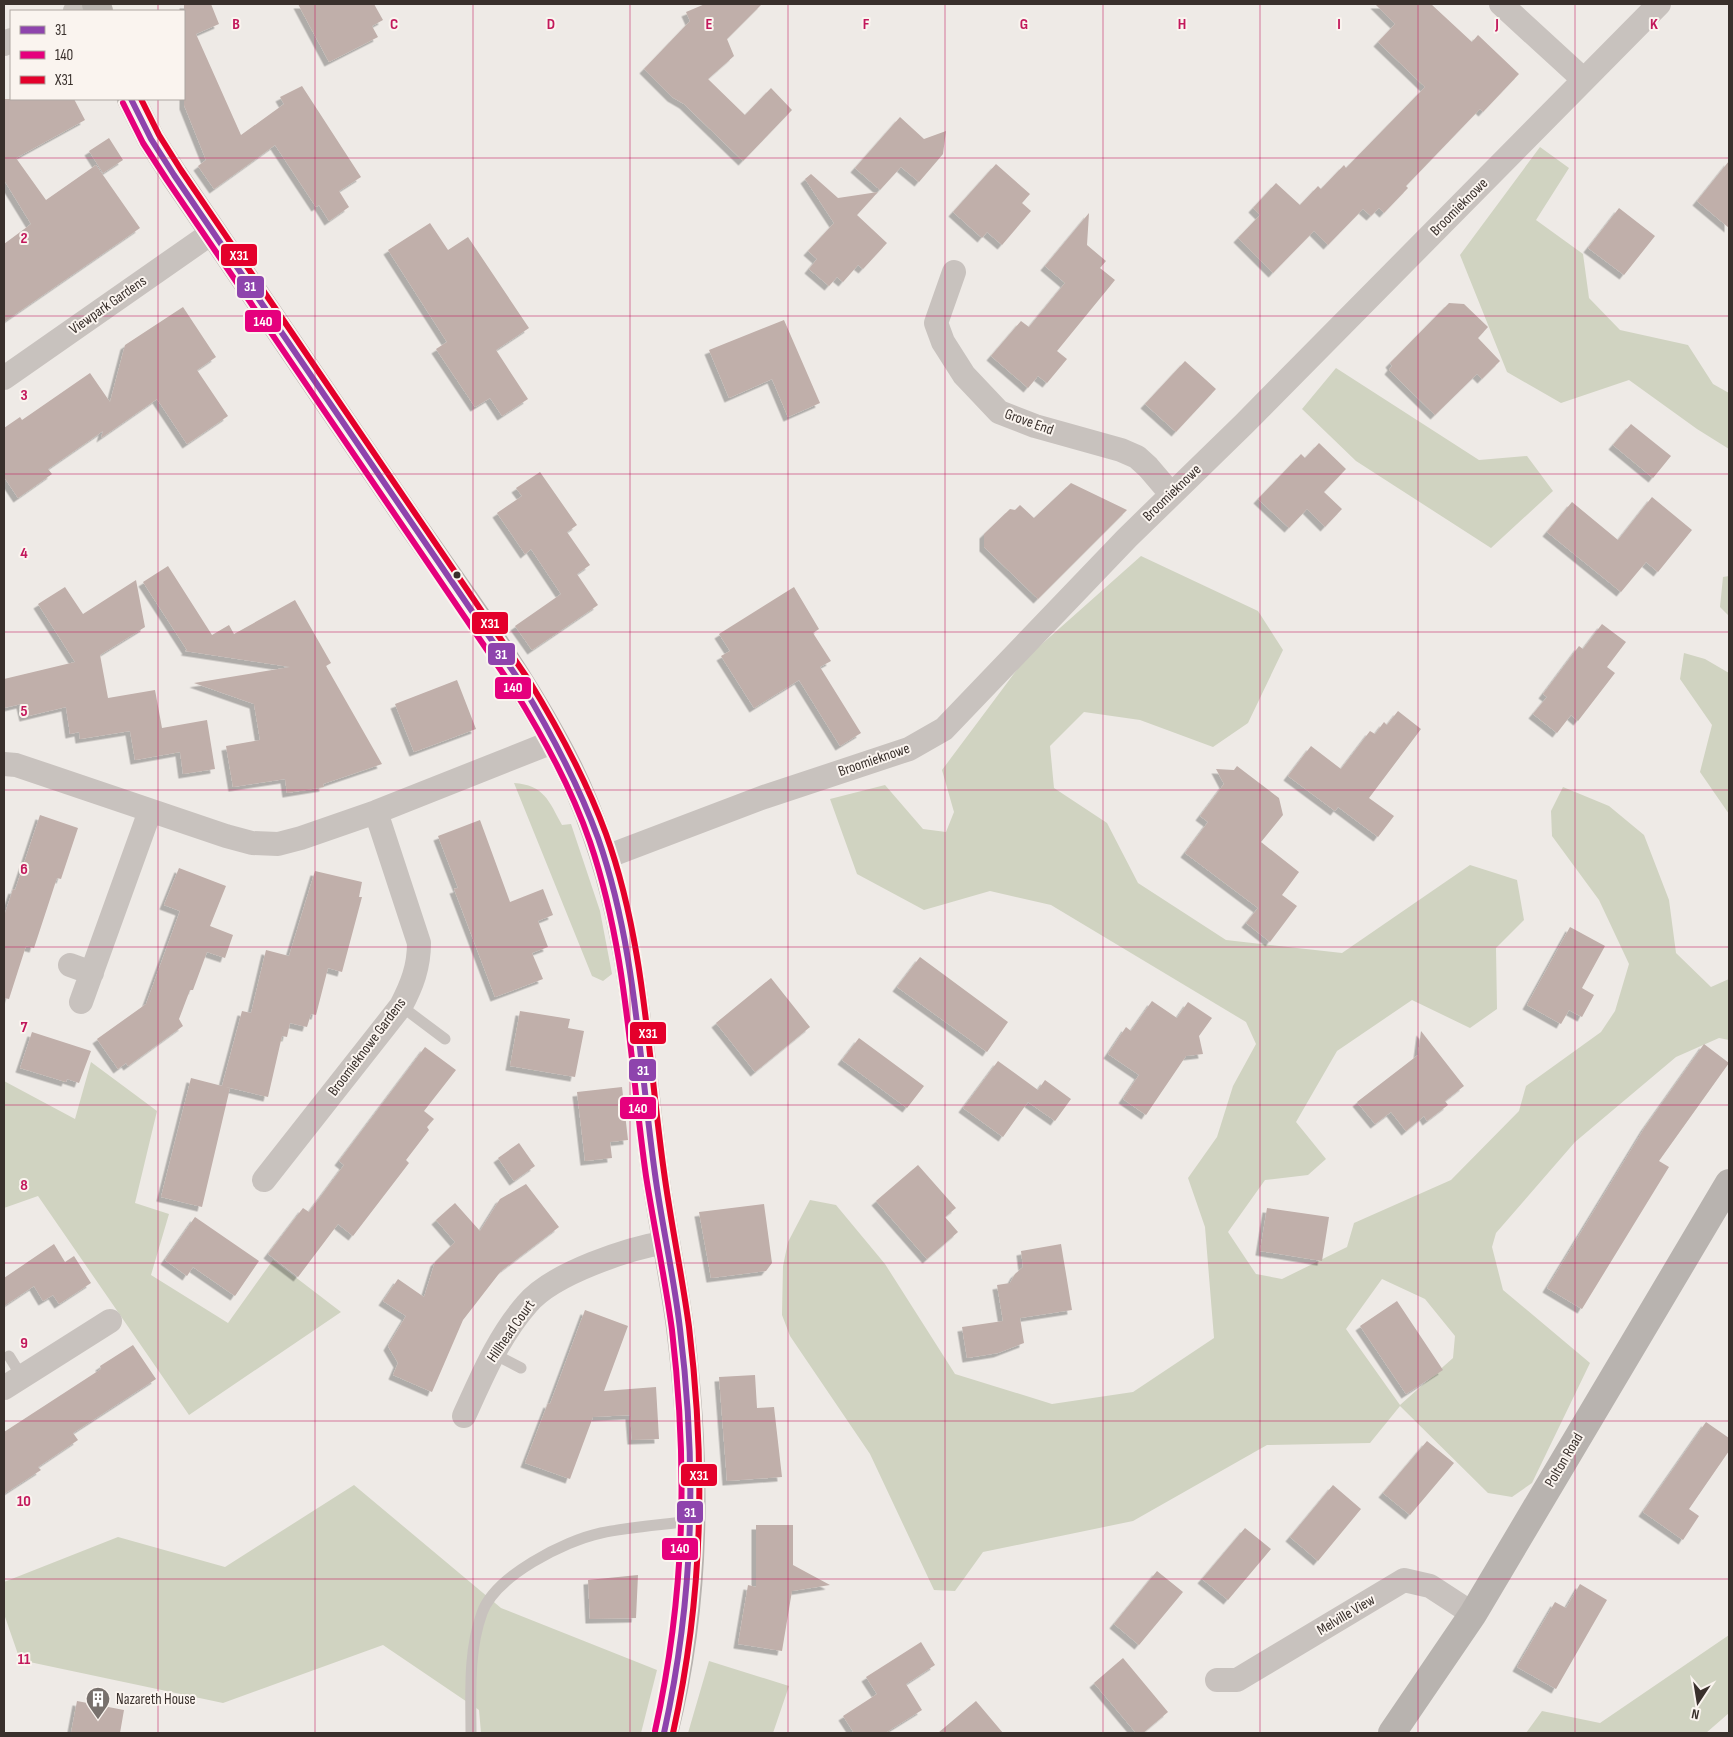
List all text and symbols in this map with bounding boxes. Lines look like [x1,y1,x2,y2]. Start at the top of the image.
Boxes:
legend [10,10,185,100]
text: B [232,15,240,34]
text: C [390,15,398,34]
text: D [547,15,555,34]
text: E [706,15,713,34]
text: F [863,15,870,34]
text: G [1020,15,1028,34]
text: H [1178,15,1186,34]
text: I [1337,15,1341,34]
text: J [1494,15,1499,34]
text: K [1650,15,1658,34]
text: 31 [55,21,67,40]
text: 140 [55,46,73,65]
text: X31 [54,71,74,90]
street label: Broomieknowe [1426,174,1492,240]
text: 2 [20,229,28,248]
line badge: X31 [220,243,258,267]
text: X31 [229,247,249,264]
street label: Viewpark Gardens [66,272,150,338]
line badge: 31 [236,275,265,299]
text: 31 [244,278,256,295]
line badge: 140 [244,309,282,333]
text: 140 [254,313,273,330]
text: 3 [20,386,28,405]
street label: Grove End [1002,404,1056,440]
street label: Broomieknowe [1139,460,1205,526]
text: 4 [20,544,28,563]
unlabelled marker [452,570,462,580]
line badge: X31 [471,611,509,635]
text: X31 [480,615,500,632]
line badge: 31 [487,642,516,666]
text: 31 [495,646,507,663]
line badge: 140 [494,676,532,700]
text: 140 [504,679,523,696]
text: 5 [20,702,28,721]
street label: Broomieknowe [836,739,912,781]
text: 6 [20,860,28,879]
street label: Broomieknowe Gardens [324,994,410,1100]
text: 7 [21,1018,28,1037]
line badge: X31 [629,1021,667,1045]
text: X31 [638,1025,658,1042]
line badge: 31 [628,1058,657,1082]
text: 31 [637,1062,649,1079]
line badge: 140 [619,1096,657,1120]
text: 140 [629,1100,648,1117]
text: 8 [20,1176,28,1195]
street label: Hillhead Court [483,1296,540,1366]
text: 9 [20,1334,28,1353]
street label: Polton Road [1540,1429,1588,1491]
line badge: X31 [680,1463,718,1487]
text: X31 [689,1467,709,1484]
text: 10 [17,1492,31,1511]
line badge: 31 [676,1500,704,1524]
text: 31 [684,1504,696,1521]
line badge: 140 [661,1537,699,1561]
text: 140 [671,1540,690,1557]
street label: Melville View [1314,1590,1379,1640]
text: 11 [18,1650,31,1669]
north arrow [1673,1677,1723,1727]
building icon: Nazareth House [85,1686,111,1720]
place label: Nazareth House [116,1690,196,1709]
text: N [1690,1705,1701,1723]

